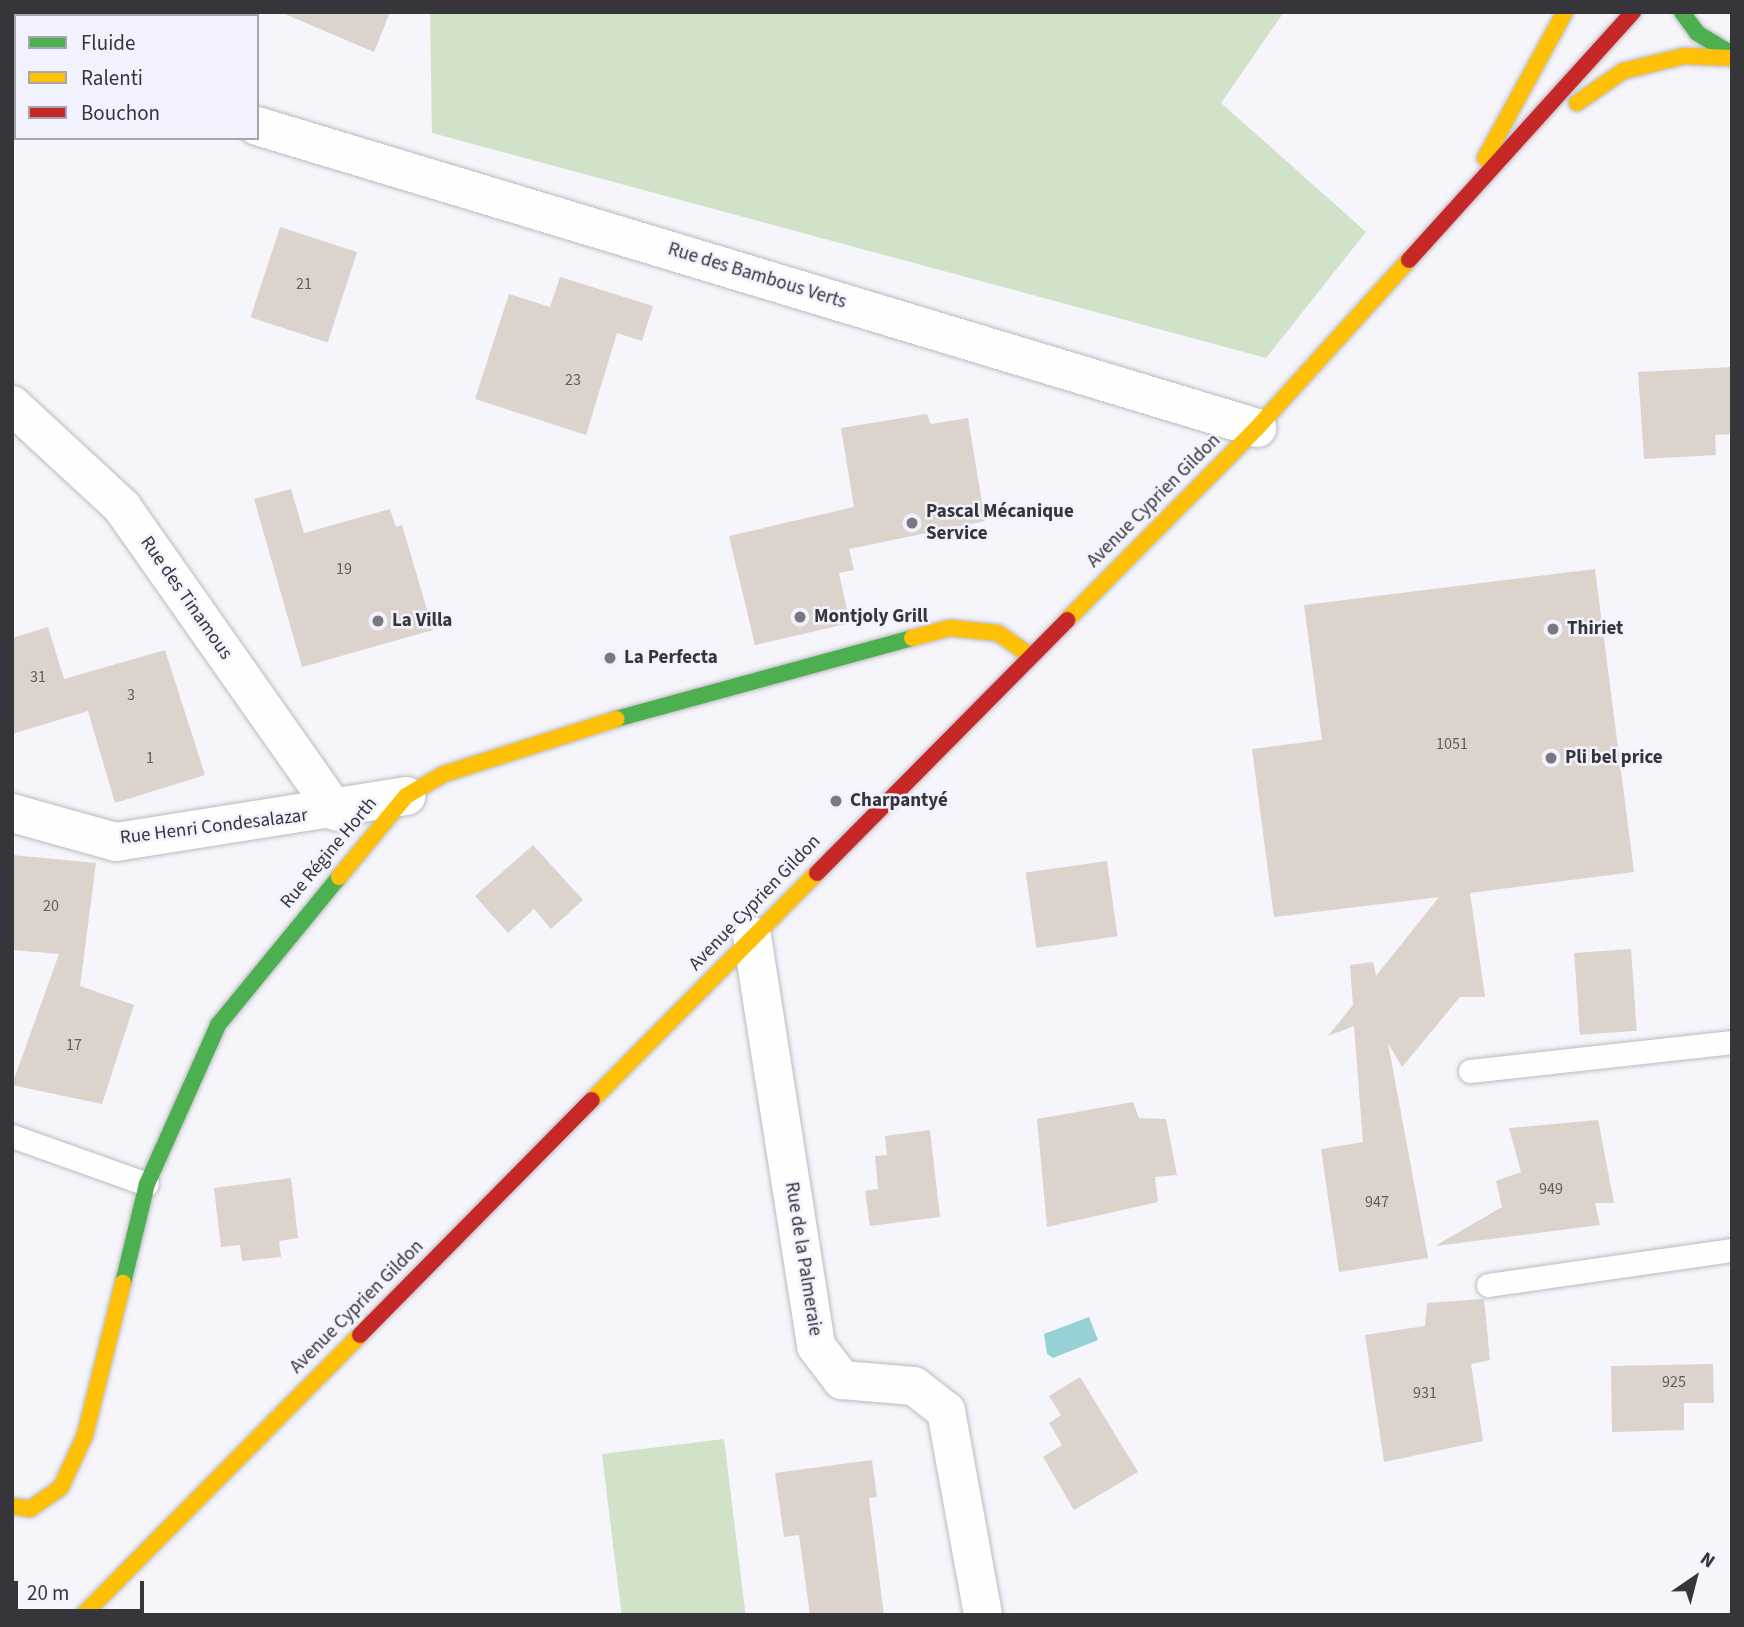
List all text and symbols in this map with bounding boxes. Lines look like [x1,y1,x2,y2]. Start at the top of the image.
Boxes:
legend [14,14,259,140]
text: Fluide [81,28,135,58]
text: Ralenti [81,63,143,93]
text: Bouchon [81,98,160,128]
street label: Rue des Bambous Verts [665,238,849,314]
house number: 21 [296,274,312,294]
house number: 23 [565,370,581,390]
street label: Avenue Cyprien Gildon [1082,429,1226,573]
place label: Pascal Mécanique Service [926,501,1074,545]
marker: Pascal Mécanique Service [904,515,920,531]
street label: Rue des Tinamous [135,532,237,664]
house number: 19 [336,559,352,579]
place label: Montjoly Grill [814,606,928,628]
marker: Montjoly Grill [792,609,808,625]
place label: La Villa [392,610,452,632]
marker: La Villa [370,613,386,629]
place label: Thiriet [1567,618,1623,640]
marker: Thiriet [1545,621,1561,637]
place label: La Perfecta [624,647,718,669]
marker: La Perfecta [602,650,618,666]
house number: 31 [30,667,46,687]
house number: 3 [127,685,135,705]
house number: 1051 [1436,734,1468,754]
place label: Pli bel price [1565,747,1663,769]
house number: 1 [146,748,154,768]
marker: Pli bel price [1543,750,1559,766]
place label: Charpantyé [850,790,948,812]
street label: Rue Régine Horth [276,793,382,913]
marker: Charpantyé [828,793,844,809]
street label: Rue Henri Condesalazar [119,804,309,850]
street label: Avenue Cyprien Gildon [684,830,826,976]
house number: 20 [43,896,59,916]
house number: 17 [66,1035,82,1055]
house number: 949 [1539,1179,1563,1199]
street label: Rue de la Palmeraie [780,1180,826,1338]
house number: 947 [1365,1192,1389,1212]
street label: Avenue Cyprien Gildon [285,1235,429,1379]
house number: 925 [1662,1372,1686,1392]
house number: 931 [1413,1383,1437,1403]
north arrow [1660,1543,1730,1613]
text: N [1694,1546,1720,1575]
scale bar [18,1568,147,1612]
text: 20 m [27,1578,69,1608]

